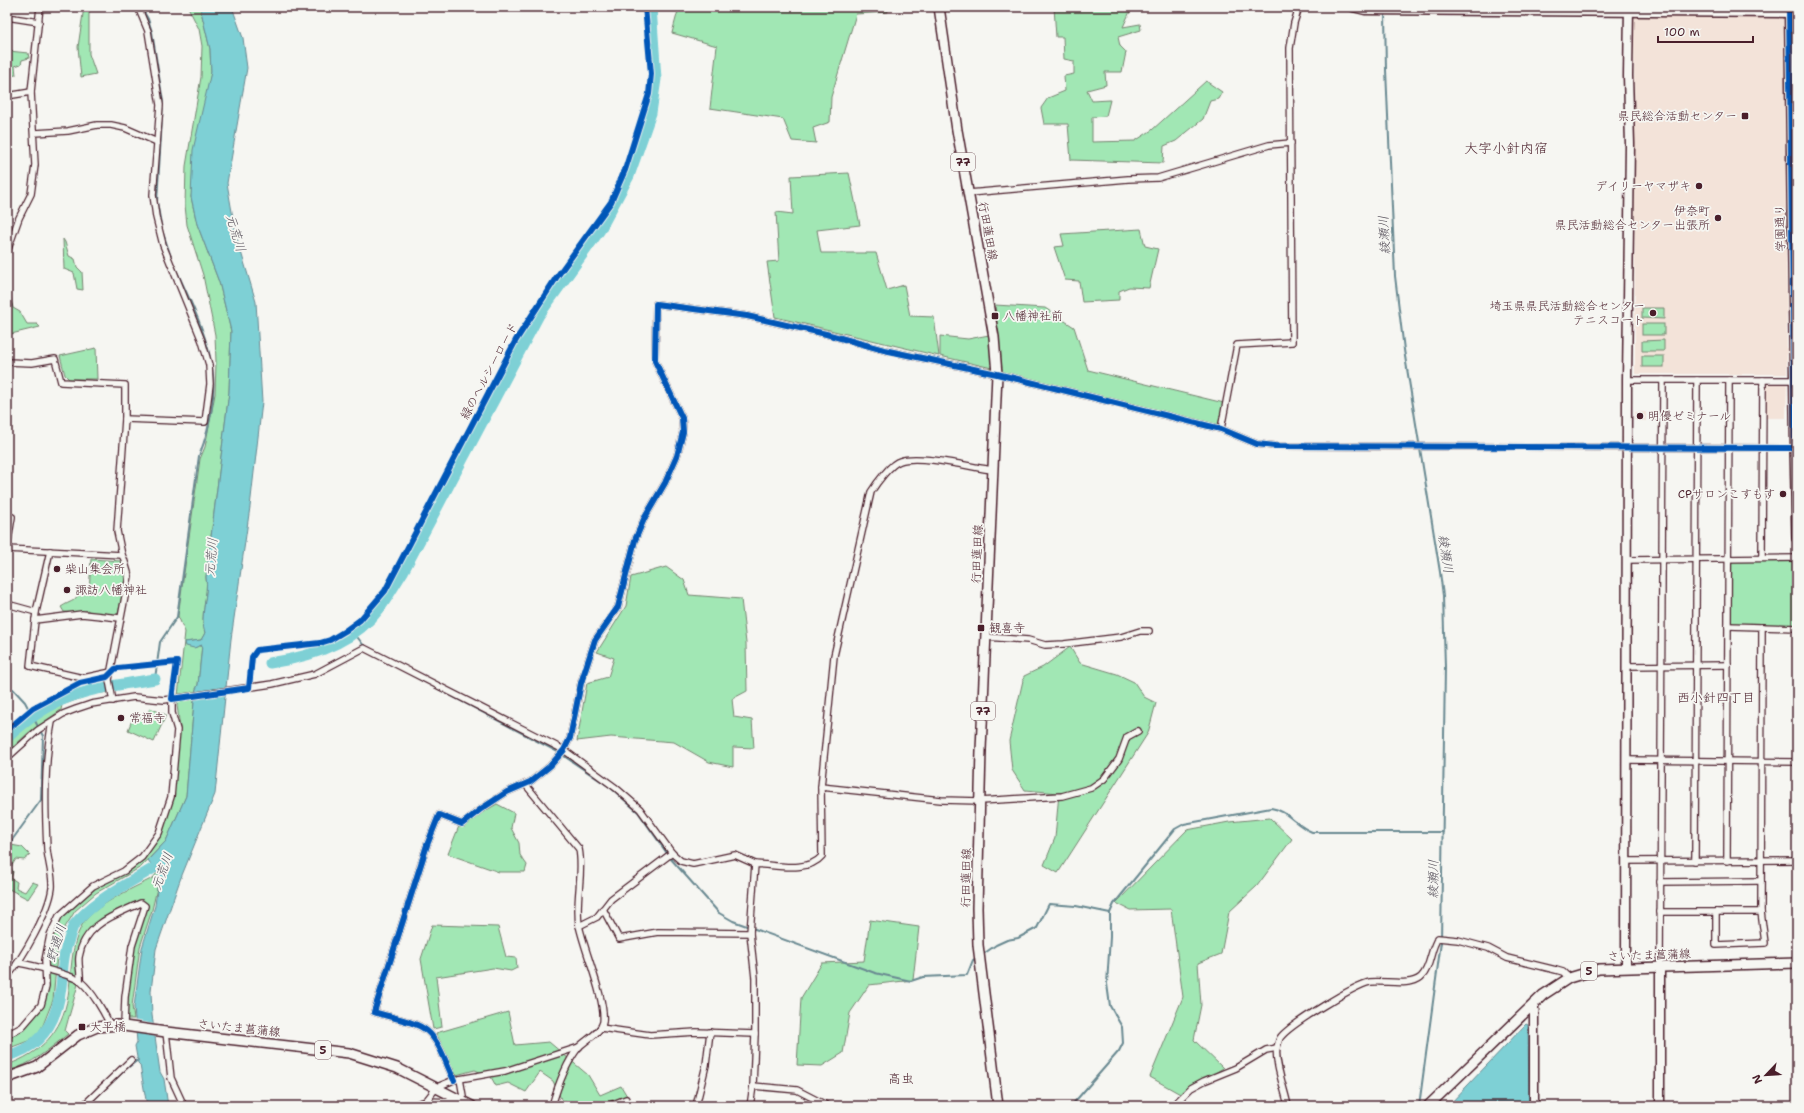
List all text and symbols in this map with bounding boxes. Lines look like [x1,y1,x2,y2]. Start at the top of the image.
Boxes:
scale bar [1658,18,1753,44]
text: 100 m [1664,24,1700,40]
place label: 県民総合活動センター [1617,108,1737,124]
marker: 県民総合活動センター [1740,111,1750,121]
district label: 大字小針内宿 [1464,139,1548,157]
road number: 77 [951,153,975,171]
place label: デイリーヤマザキ [1595,178,1691,194]
marker: デイリーヤマザキ [1694,181,1704,191]
street label: 行田蓮田線 [975,200,1001,262]
place label: 伊奈町 県民活動総合センター出張所 [1554,203,1710,233]
street label: 学園通り [1772,204,1788,252]
water label: 元荒川 [222,212,250,254]
marker: 伊奈町 県民活動総合センター出張所 [1713,213,1723,223]
water label: 綾瀬川 [1374,215,1394,255]
place label: 埼玉県県民活動総合センター テニスコート [1489,298,1645,328]
place label: 八幡神社前 [1003,308,1063,324]
marker: 埼玉県県民活動総合センター テニスコート [1648,308,1658,318]
marker: 八幡神社前 [990,311,1000,321]
street label: 緑のヘルシーロード [457,320,521,422]
place label: 明優ゼミナール [1648,408,1731,424]
marker: 明優ゼミナール [1635,411,1645,421]
place label: CPサロンこすもす [1678,486,1775,502]
marker: CPサロンこすもす [1778,489,1788,499]
street label: 行田蓮田線 [968,524,986,584]
water label: 綾瀬川 [1435,533,1457,575]
water label: 元荒川 [201,537,221,577]
place label: 柴山集会所 [65,561,125,577]
marker: 柴山集会所 [52,564,62,574]
place label: 諏訪八幡神社 [75,582,147,598]
marker: 諏訪八幡神社 [62,585,72,595]
place label: 観喜寺 [989,620,1025,636]
marker: 観喜寺 [976,623,986,633]
district label: 西小針四丁目 [1677,689,1755,706]
road number: 77 [971,702,995,720]
place label: 常福寺 [129,710,165,726]
marker: 常福寺 [116,713,126,723]
street label: 行田蓮田線 [957,848,975,908]
water label: 元荒川 [147,850,177,892]
water label: 綾瀬川 [1424,859,1442,899]
water label: 野通川 [42,922,70,964]
street label: さいたま菖蒲線 [1607,946,1691,964]
road number: 5 [1581,962,1597,980]
street label: さいたま菖蒲線 [197,1016,281,1040]
place label: 大平橋 [90,1019,126,1035]
marker: 大平橋 [77,1022,87,1032]
road number: 5 [315,1041,331,1059]
north arrow [1746,1055,1786,1095]
district label: 高虫 [888,1070,914,1087]
text: N [1749,1072,1766,1086]

